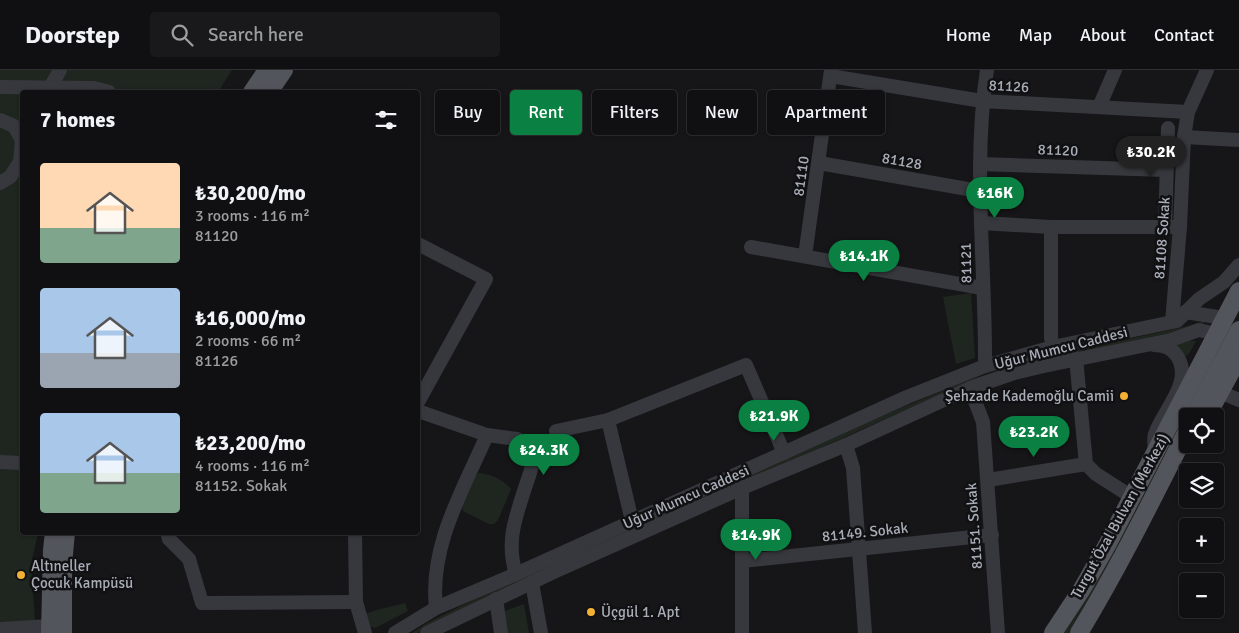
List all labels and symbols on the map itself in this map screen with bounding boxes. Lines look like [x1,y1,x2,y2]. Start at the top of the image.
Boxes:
street label: 81126 [988,76,1030,96]
pin: ₺30.2K [1110,136,1192,178]
street label: 81120 [1037,140,1079,160]
street label: 81128 [880,149,924,173]
street label: 81110 [789,155,813,197]
pin: ₺16K [965,176,1025,219]
street label: 81108 Sokak [1150,196,1174,280]
pin: ₺14.1K [823,240,905,282]
street label: 81121 [957,243,975,283]
street label: Uğur Mumcu Caddesi [993,323,1129,373]
place label: Şehzade Kademoğlu Camii [945,387,1114,405]
marker: Şehzade Kademoğlu Camii [1118,390,1130,402]
pin: ₺21.9K [733,400,815,442]
pin: ₺23.2K [993,416,1075,458]
street label: Turgut Özal Bulvarı (Merkezi) [1067,430,1173,602]
pin: ₺24.3K [503,434,585,476]
street label: Uğur Mumcu Caddesi [620,461,752,533]
street label: 81151. Sokak [962,482,986,570]
pin: ₺14.9K [715,518,797,561]
street label: 81149. Sokak [821,518,909,545]
place label: Altıneller Çocuk Kampüsü [31,557,133,592]
marker: Altıneller Çocuk Kampüsü [15,569,27,581]
place label: Üçgül 1. Apt [601,603,680,621]
marker: Üçgül 1. Apt [585,606,597,618]

